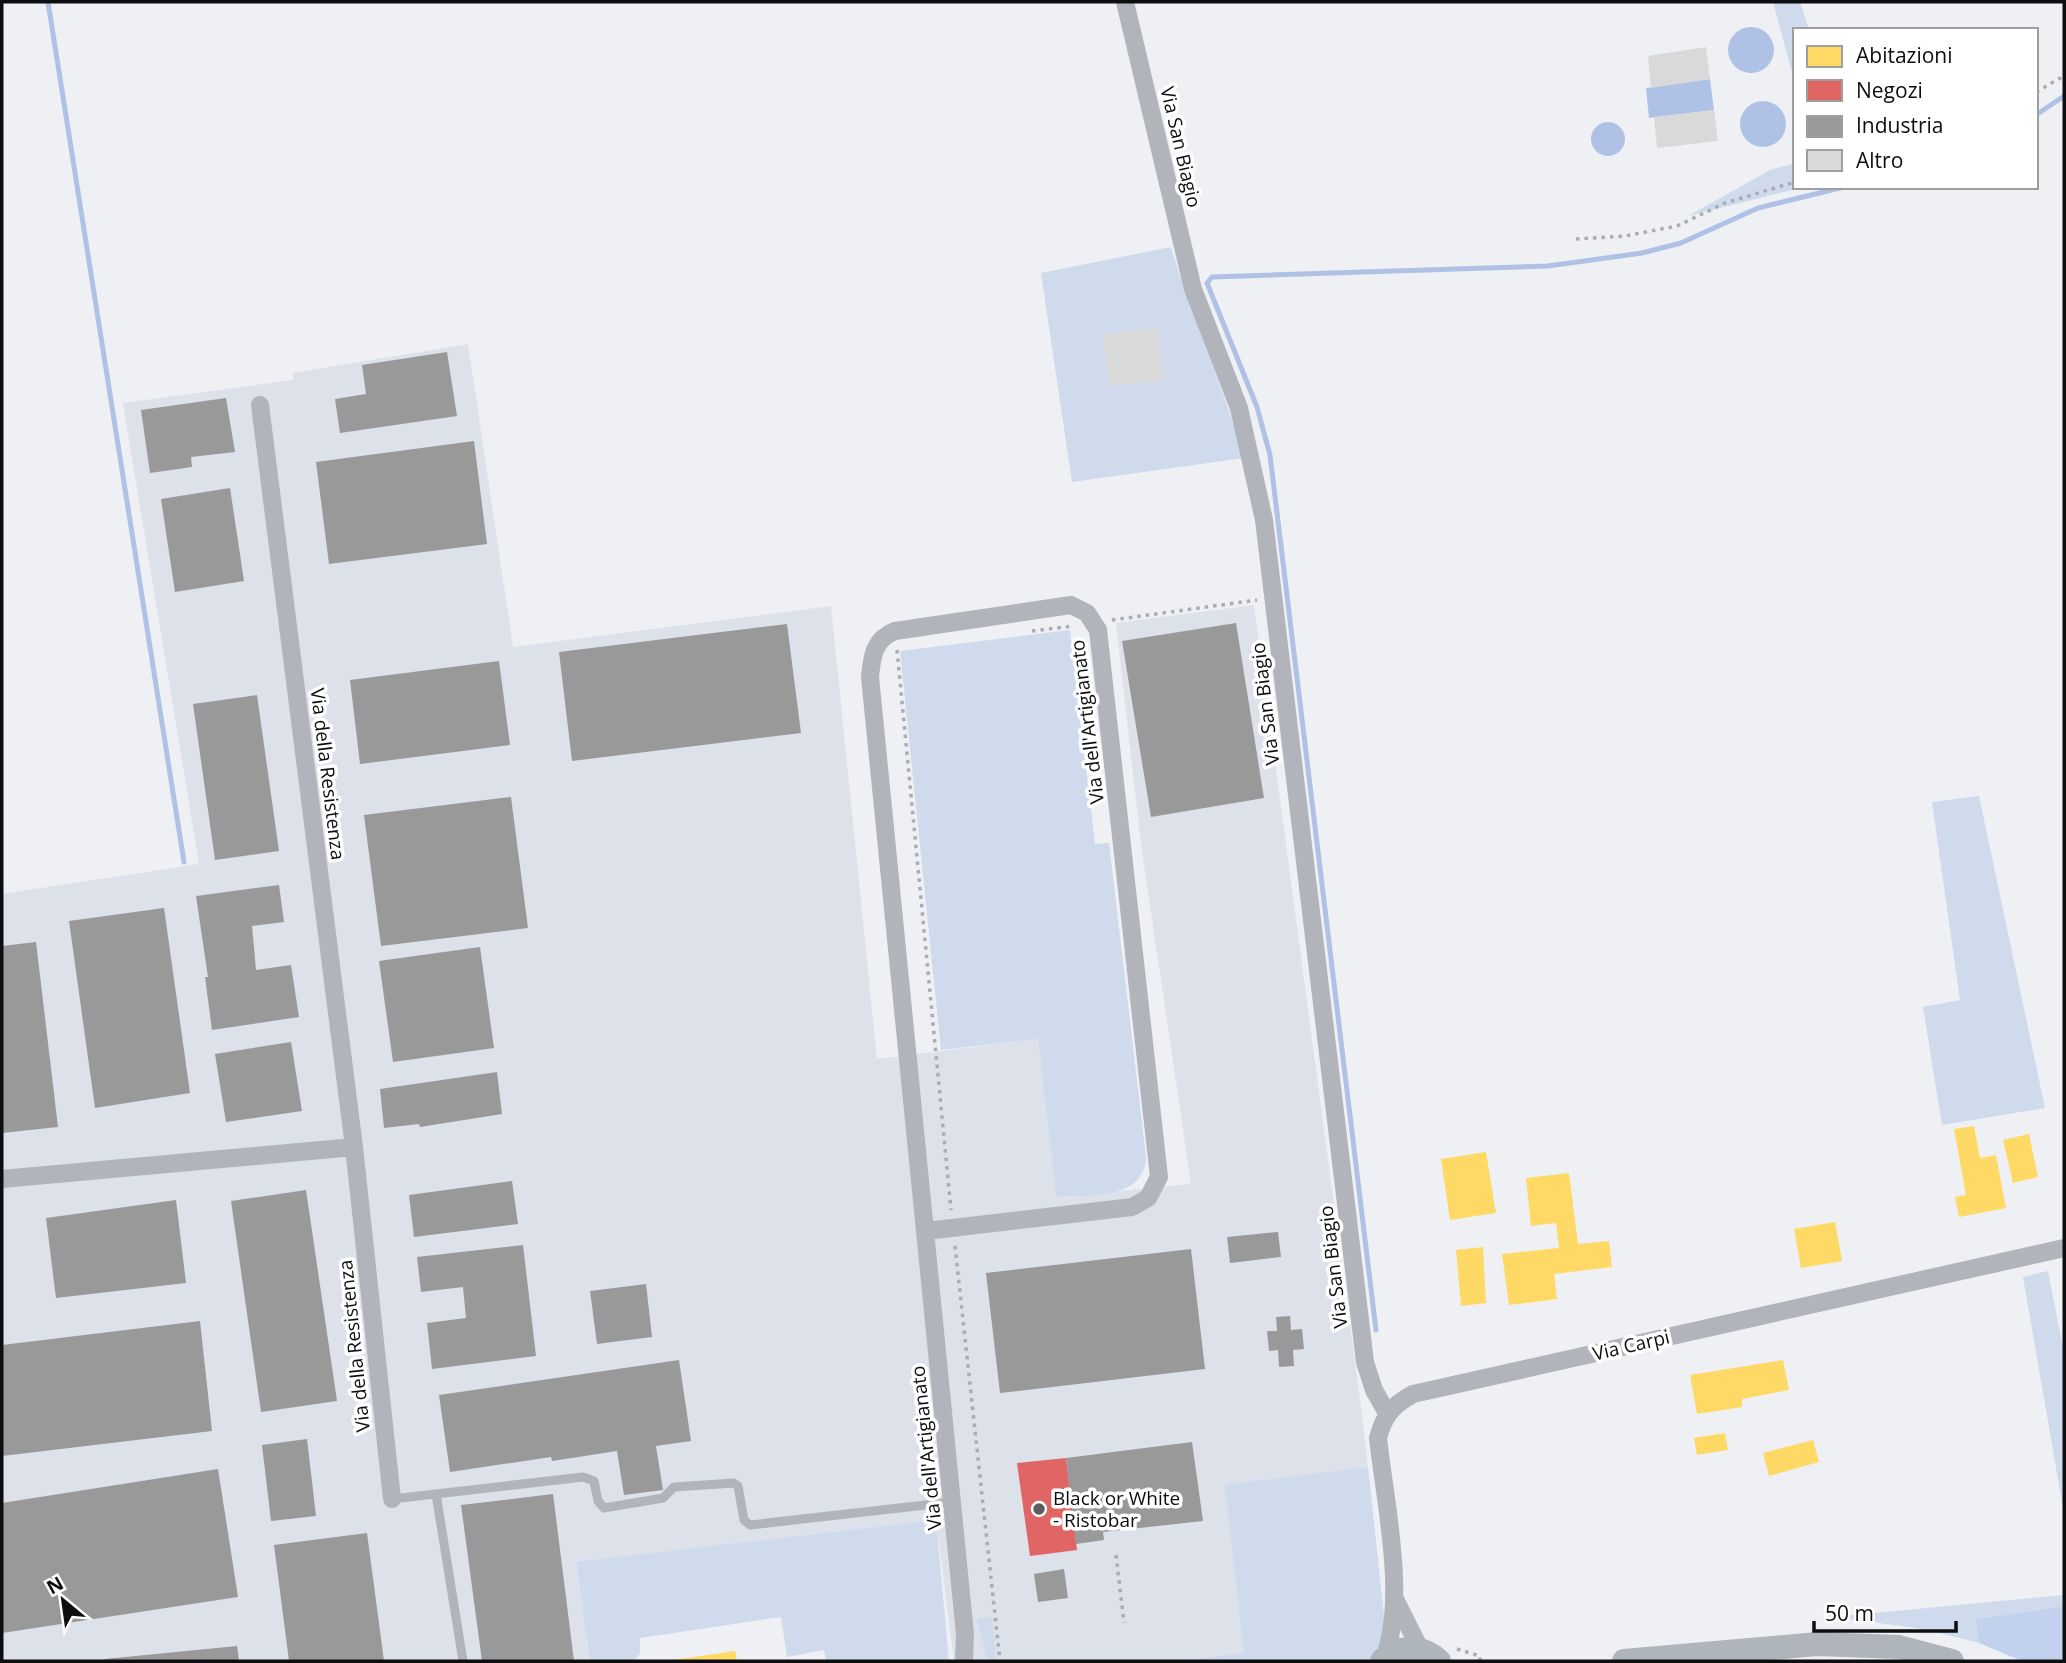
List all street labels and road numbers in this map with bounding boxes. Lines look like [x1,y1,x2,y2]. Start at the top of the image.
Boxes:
street label: Via San Biagio [1154,84,1208,210]
street label: Via dell'Artigianato [1064,638,1110,806]
street label: Via San Biagio [1245,641,1285,767]
street label: Via della Resistenza [305,687,351,861]
street label: Via San Biagio [1313,1204,1353,1330]
street label: Via della Resistenza [332,1259,376,1433]
street label: Via Carpi [1590,1324,1672,1366]
street label: Via dell'Artigianato [904,1365,948,1531]

